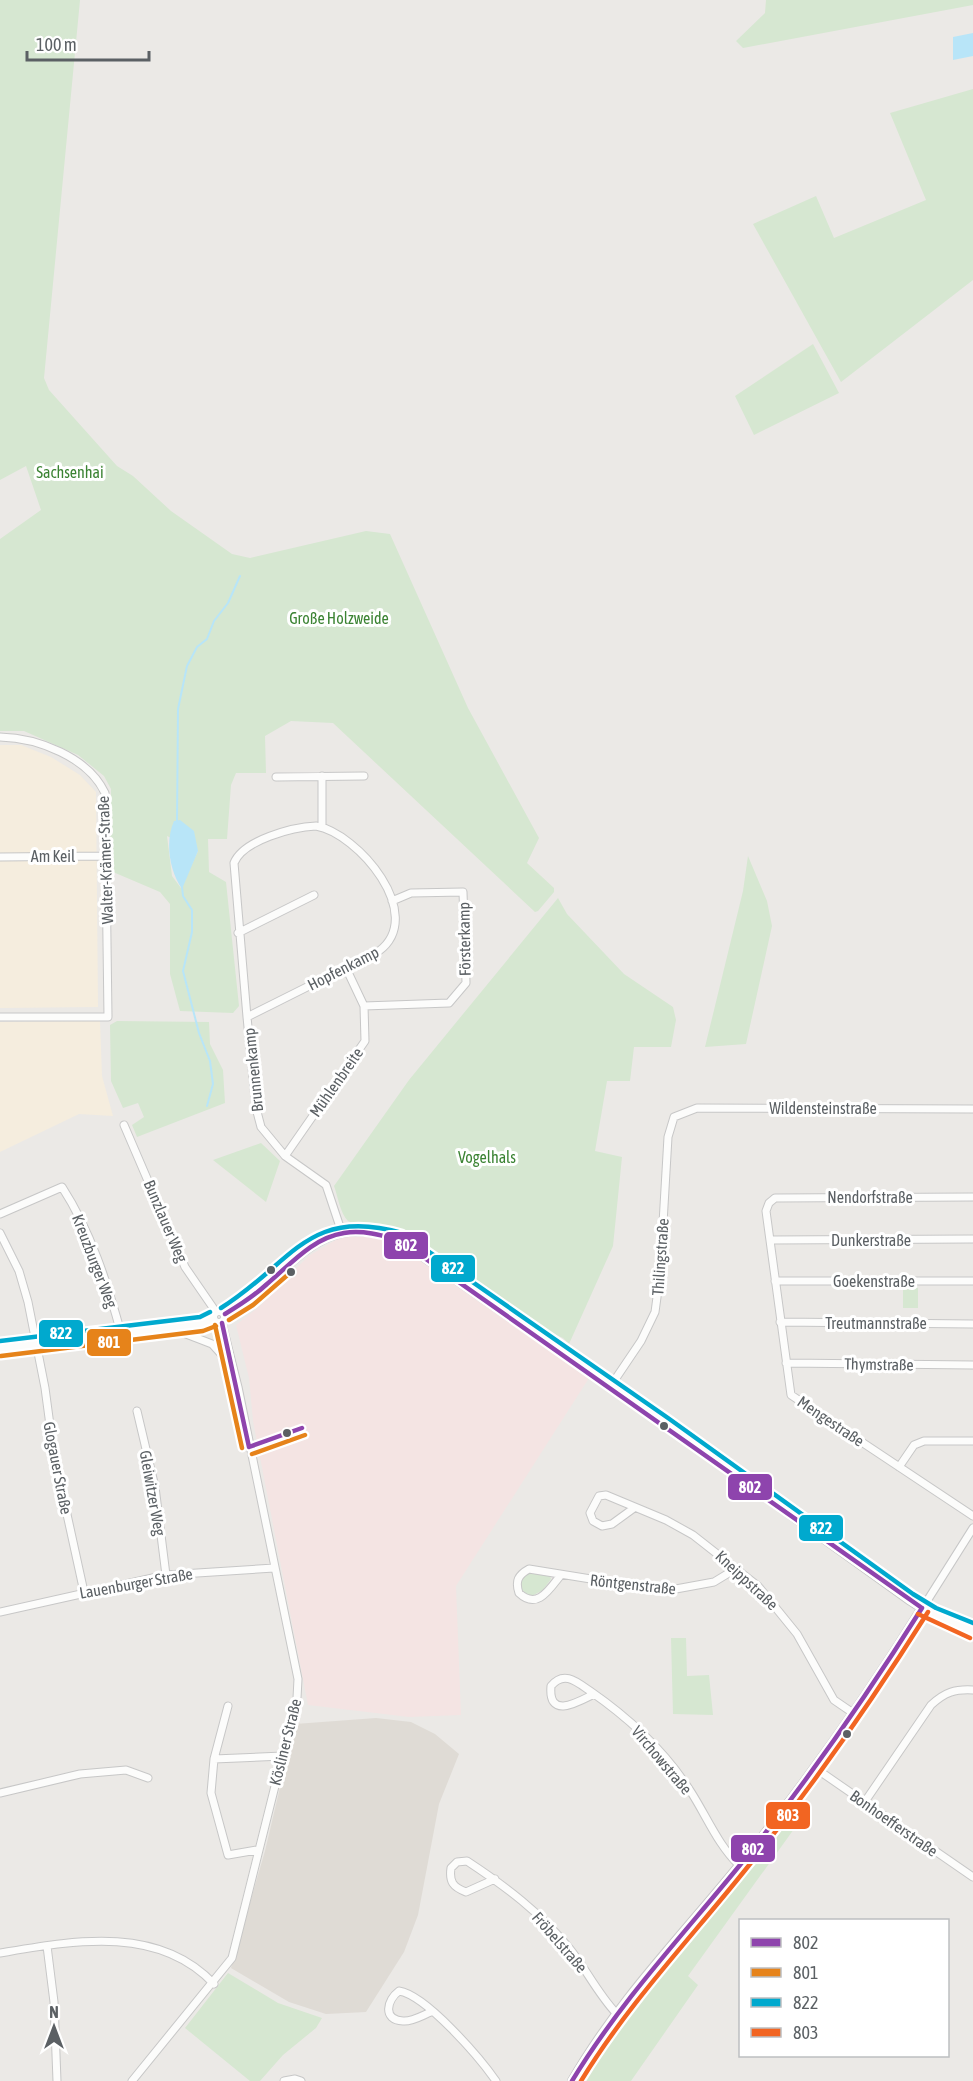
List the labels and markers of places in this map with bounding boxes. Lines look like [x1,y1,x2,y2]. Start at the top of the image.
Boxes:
unlabelled marker [265,1264,277,1276]
unlabelled marker [285,1266,297,1278]
unlabelled marker [658,1420,670,1432]
unlabelled marker [281,1427,293,1439]
unlabelled marker [841,1728,853,1740]

